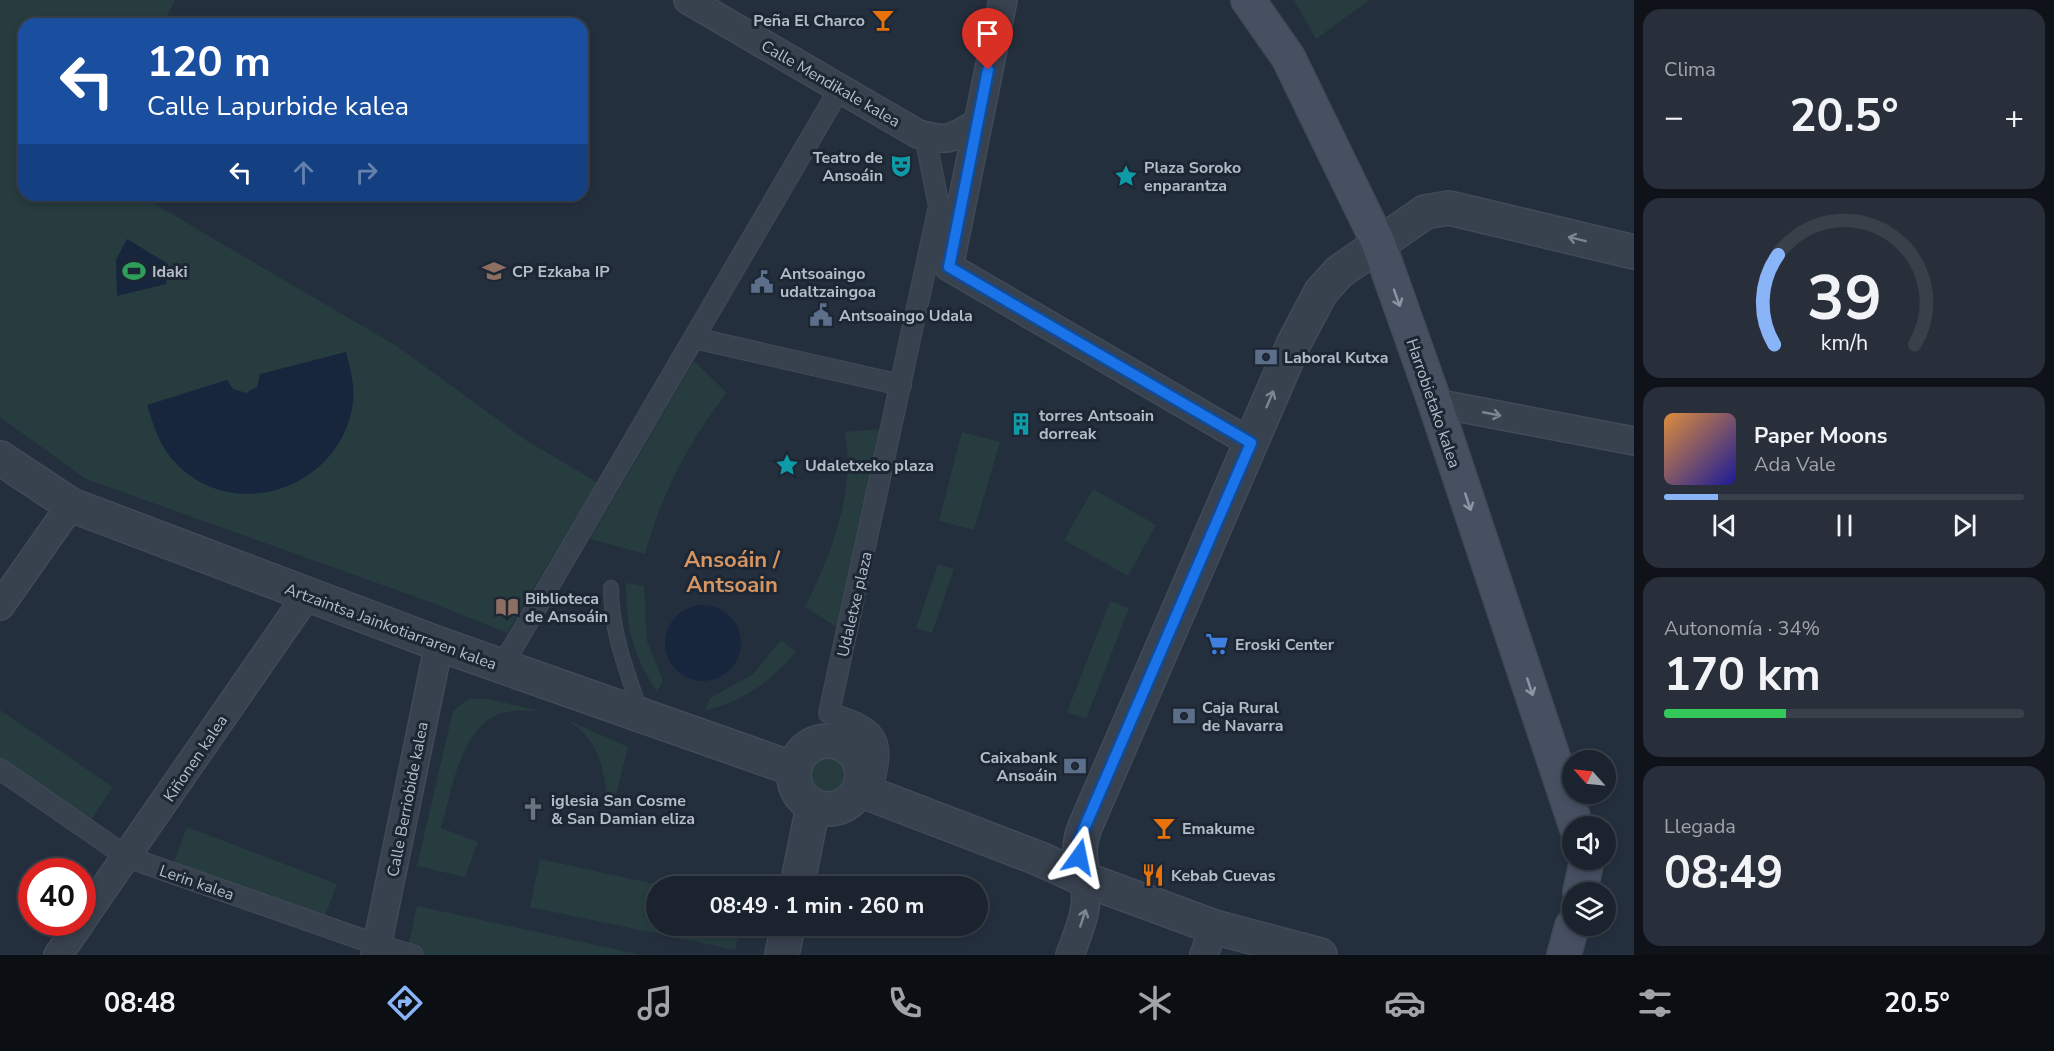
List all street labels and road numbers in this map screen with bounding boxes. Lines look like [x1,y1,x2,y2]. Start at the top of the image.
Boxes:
street label: Calle Mendikale kalea [757,35,904,133]
street label: Harrobietako kalea [1401,336,1465,471]
street label: Udaletxe plaza [832,549,878,659]
street label: Artzaintsa Jainkotiarraren kalea [282,578,500,676]
street label: Kiñonen kalea [159,711,233,806]
street label: Calle Berriobide kalea [382,720,434,879]
street label: Lerin kalea [156,860,237,906]

